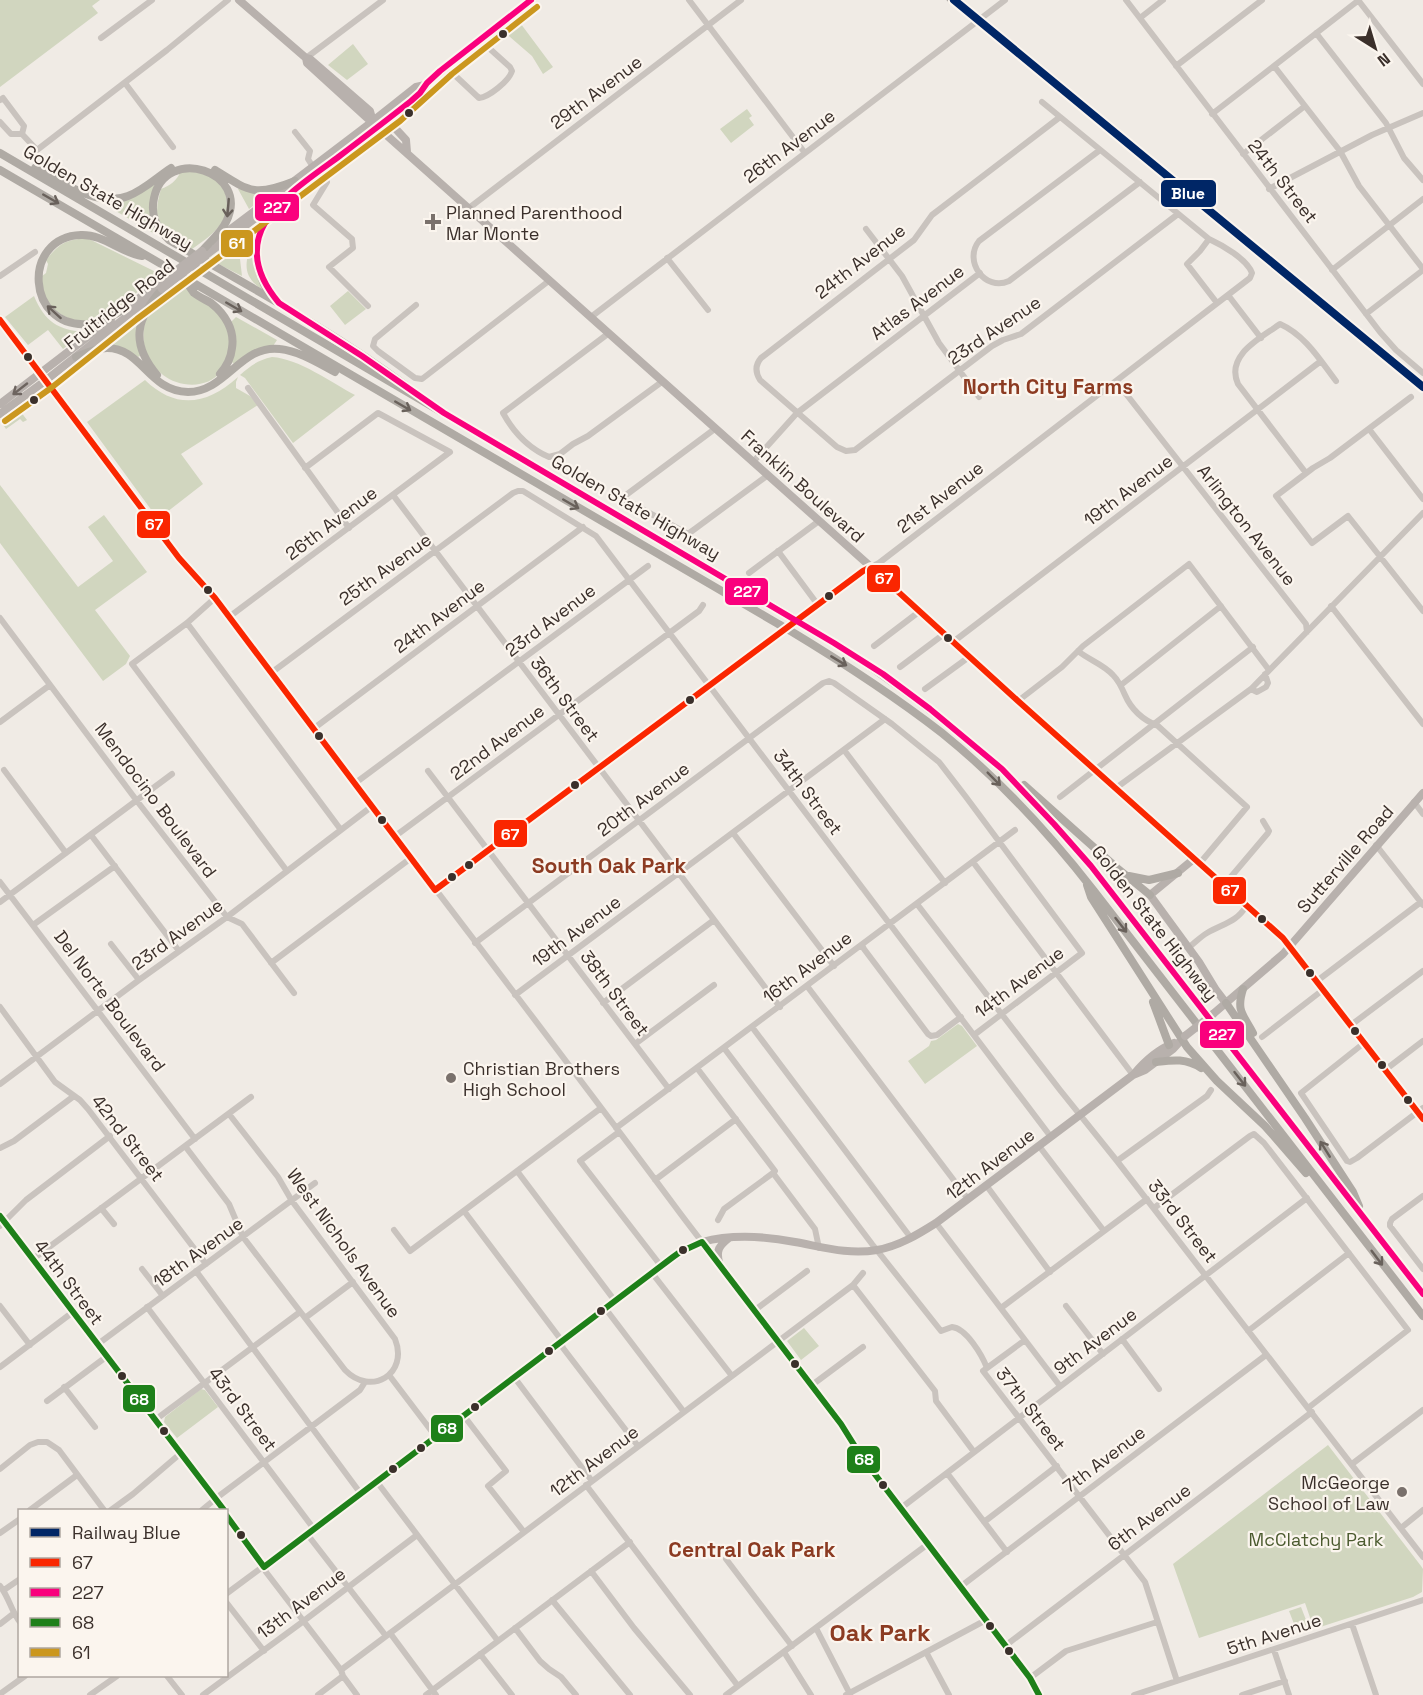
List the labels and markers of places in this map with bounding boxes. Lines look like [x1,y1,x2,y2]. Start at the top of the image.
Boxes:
unlabelled marker [497,28,509,40]
unlabelled marker [403,107,415,119]
place label: Planned Parenthood Mar Monte [446,201,623,245]
marker: Planned Parenthood Mar Monte [424,213,442,231]
unlabelled marker [22,351,34,363]
unlabelled marker [28,394,40,406]
unlabelled marker [202,584,214,596]
unlabelled marker [823,590,835,602]
unlabelled marker [942,632,954,644]
unlabelled marker [684,694,696,706]
unlabelled marker [313,730,325,742]
unlabelled marker [569,779,581,791]
unlabelled marker [376,814,388,826]
unlabelled marker [463,859,475,871]
unlabelled marker [446,871,458,883]
unlabelled marker [1256,913,1268,925]
unlabelled marker [1304,967,1316,979]
unlabelled marker [1349,1025,1361,1037]
place label: Christian Brothers High School [463,1057,620,1101]
unlabelled marker [1376,1059,1388,1071]
marker: Christian Brothers High School [444,1071,458,1085]
unlabelled marker [1402,1094,1414,1106]
unlabelled marker [677,1244,689,1256]
unlabelled marker [595,1305,607,1317]
unlabelled marker [543,1345,555,1357]
unlabelled marker [789,1358,801,1370]
unlabelled marker [116,1370,128,1382]
unlabelled marker [469,1401,481,1413]
unlabelled marker [158,1425,170,1437]
unlabelled marker [415,1442,427,1454]
unlabelled marker [387,1463,399,1475]
place label: McGeorge School of Law [1268,1471,1390,1515]
unlabelled marker [877,1479,889,1491]
marker: McGeorge School of Law [1395,1485,1409,1499]
unlabelled marker [235,1529,247,1541]
unlabelled marker [984,1620,996,1632]
unlabelled marker [1003,1645,1015,1657]

